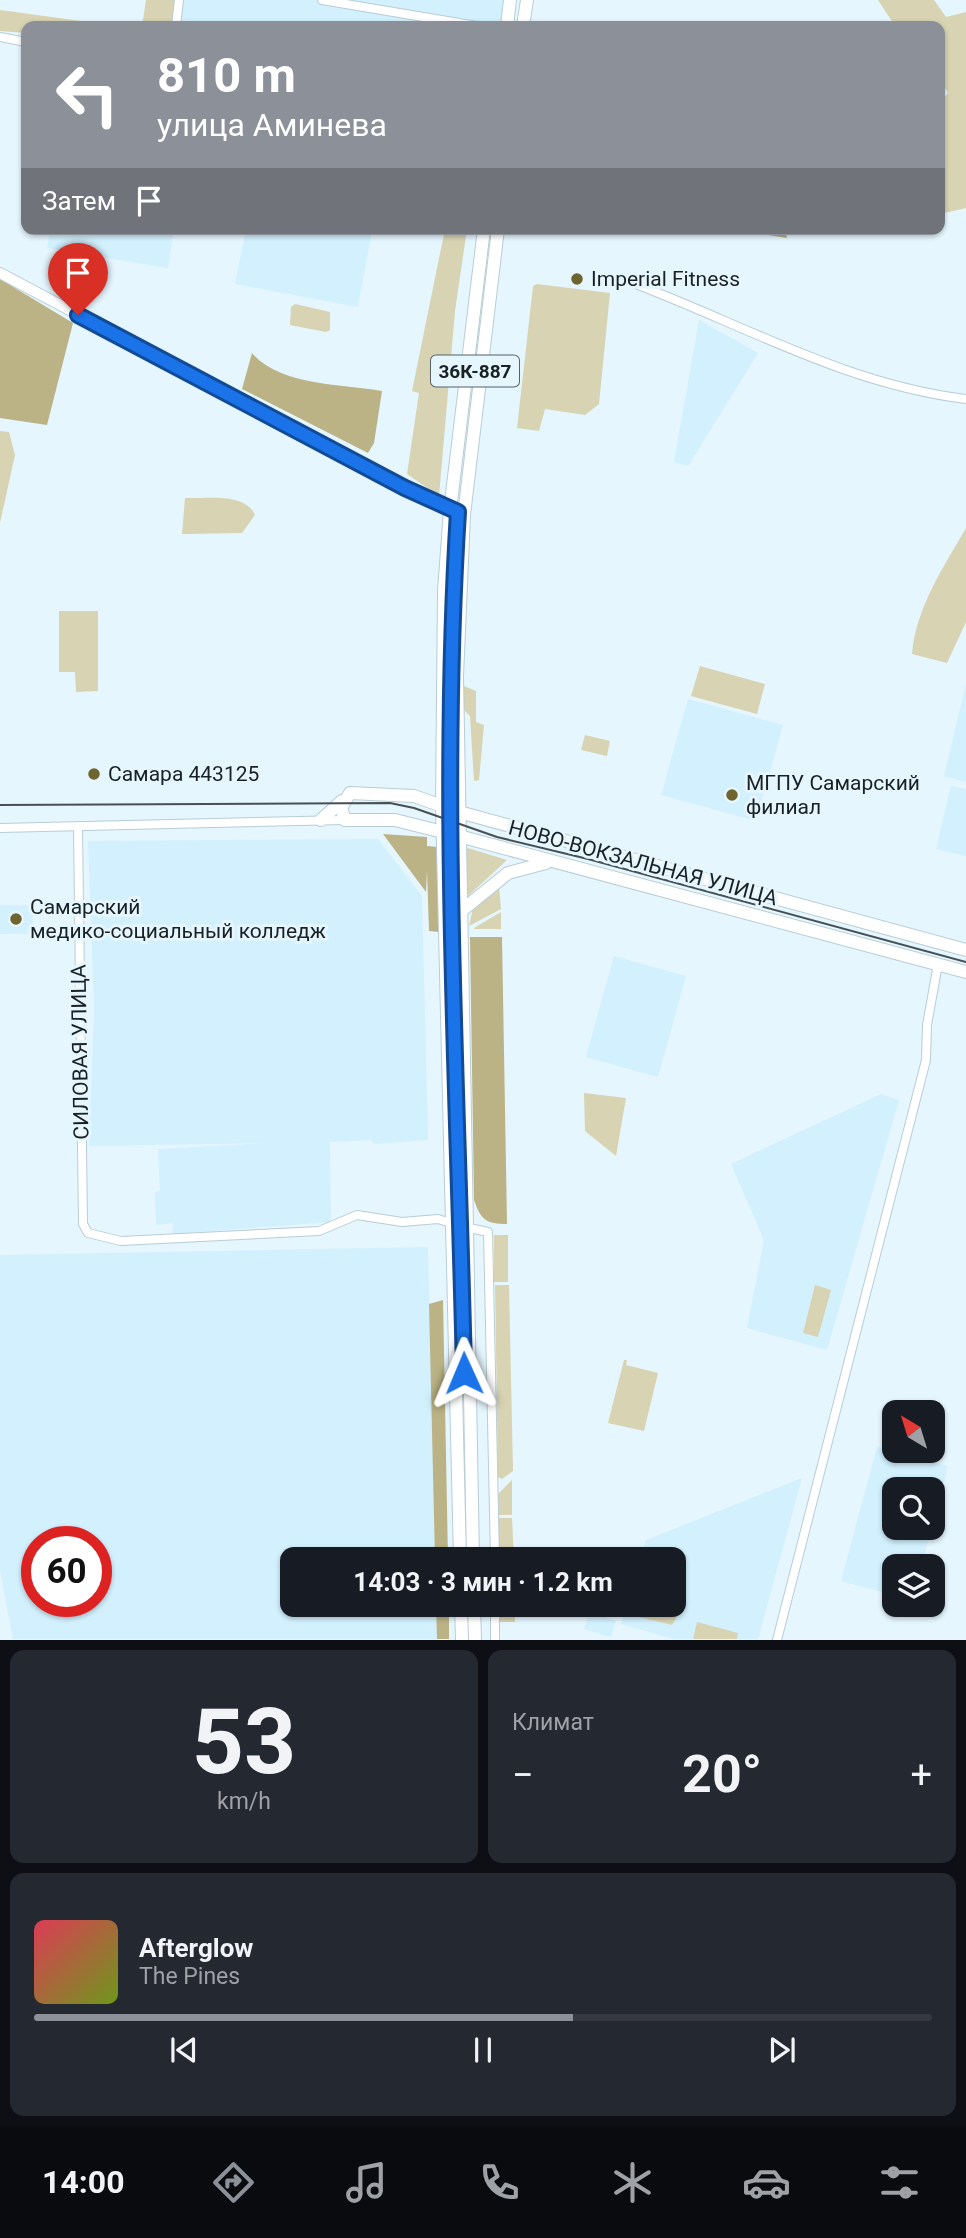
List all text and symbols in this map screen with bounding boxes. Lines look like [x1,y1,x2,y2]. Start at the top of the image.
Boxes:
text: 810 m [157,47,296,104]
icon: left [42,49,133,140]
text: улица Аминева [157,106,387,144]
icon: arrive [130,182,168,220]
text: Затем [42,186,116,216]
pin [48,243,108,315]
icon: arrive [59,254,97,292]
place label: Imperial Fitness [591,267,740,291]
marker: Imperial Fitness [569,271,585,287]
road number: 36К-887 [431,356,519,386]
place label: Самара 443125 [108,762,259,786]
marker: Самара 443125 [86,766,102,782]
place label: МГПУ Самарский филиал [746,771,920,819]
marker: МГПУ Самарский филиал [724,787,740,803]
street label: НОВО-ВОКЗАЛЬНАЯ УЛИЦА [506,816,780,911]
place label: Самарский медико-социальный колледж [30,895,326,943]
marker: Самарский медико-социальный колледж [8,911,24,927]
street label: СИЛОВАЯ УЛИЦА [66,964,94,1140]
position arrow [427,1336,501,1410]
north arrow [882,1400,945,1463]
map controls [882,1400,945,1617]
button: search [882,1477,945,1540]
speed limit sign: 60 [21,1526,112,1617]
button: layers [882,1554,945,1617]
text: 14:03 · 3 мин · 1.2 km [353,1567,613,1597]
text: 53 [192,1689,296,1795]
text: Климат [512,1709,594,1736]
text: 20° [682,1744,762,1805]
text: − [512,1753,534,1797]
text: + [910,1753,932,1797]
text: km/h [217,1788,271,1815]
text: Afterglow [139,1933,253,1963]
text: The Pines [139,1963,240,1990]
icon: previous [165,2031,203,2069]
icon: pause [464,2031,502,2069]
icon: next [763,2031,801,2069]
icon: directions [209,2158,258,2207]
icon: music [342,2158,391,2207]
icon: phone [475,2158,524,2207]
icon: climate [608,2158,657,2207]
icon: car [742,2158,791,2207]
icon: filters [875,2158,924,2207]
text: 14:00 [42,2163,125,2201]

